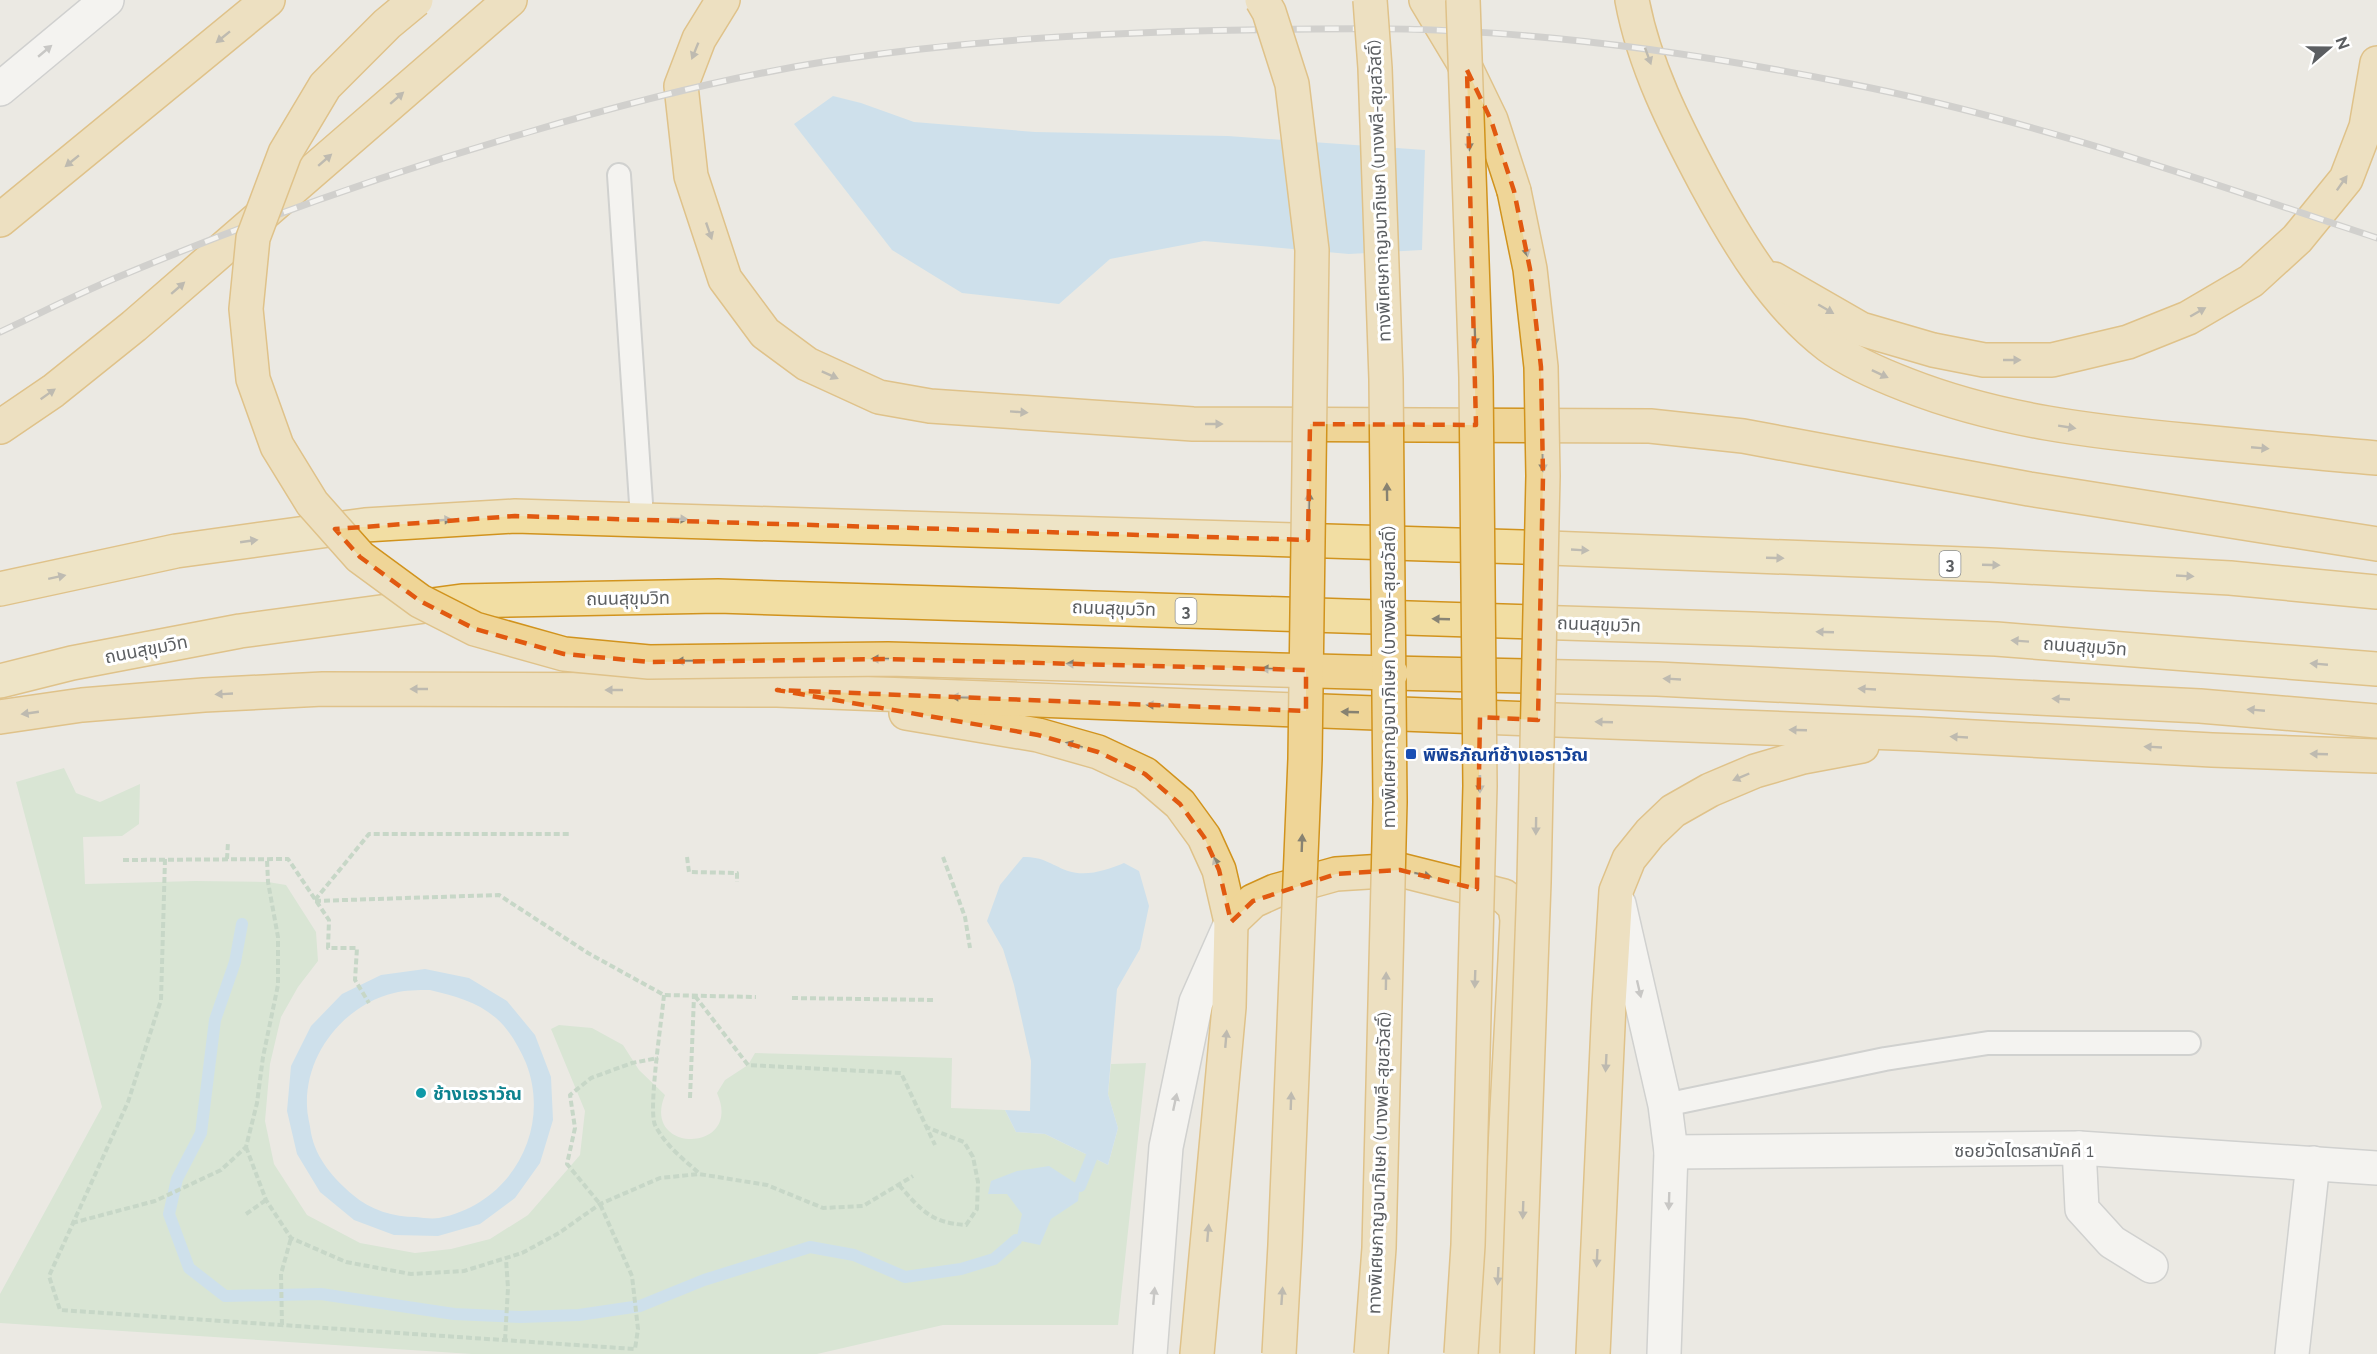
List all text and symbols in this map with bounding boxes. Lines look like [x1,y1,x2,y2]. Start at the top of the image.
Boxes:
north arrow [2299,18,2359,78]
one-way arrow [216,30,231,43]
text: N [2332,34,2354,52]
street label: ทางพิเศษกาญจนาภิเษก (บางพลี-สุขสวัสดิ์) [1363,39,1396,342]
one-way arrow [689,42,699,60]
one-way arrow [37,45,53,58]
one-way arrow [1644,47,1654,65]
one-way arrow [389,92,404,105]
one-way arrow [1464,133,1474,152]
one-way arrow [64,154,80,167]
one-way arrow [317,154,332,167]
one-way arrow [2336,175,2348,191]
one-way arrow [705,222,714,240]
one-way arrow [1522,239,1531,258]
one-way arrow [170,282,185,295]
one-way arrow [1818,303,1834,314]
one-way arrow [2190,306,2206,317]
one-way arrow [1470,328,1479,347]
one-way arrow [2002,355,2021,365]
one-way arrow [1871,369,1888,378]
one-way arrow [821,370,838,379]
one-way arrow [40,388,56,400]
one-way arrow [1009,407,1028,416]
one-way arrow [1204,419,1223,429]
one-way arrow [2057,423,2076,432]
one-way arrow [2251,443,2270,452]
one-way arrow [1538,453,1548,472]
one-way arrow [1382,482,1392,501]
one-way arrow [1304,492,1314,511]
one-way arrow [670,515,689,524]
one-way arrow [433,516,452,525]
street label: ทางพิเศษกาญจนาภิเษก (บางพลี-สุขสวัสดิ์) [1378,526,1400,828]
one-way arrow [239,536,258,546]
one-way arrow [1571,545,1590,554]
road number: 3 [1940,551,1960,577]
one-way arrow [1765,554,1784,563]
one-way arrow [1981,561,2000,570]
one-way arrow [48,571,66,581]
one-way arrow [2176,571,2195,580]
street label: ถนนสุขุมวิท [586,587,670,610]
street label: ถนนสุขุมวิท [1072,596,1156,621]
road number: 3 [1176,598,1196,624]
street label: ถนนสุขุมวิท [1557,612,1641,637]
one-way arrow [1432,614,1451,624]
one-way arrow [1815,627,1834,637]
street label: ถนนสุขุมวิท [103,631,189,668]
street label: ถนนสุขุมวิท [2042,633,2128,660]
one-way arrow [2010,636,2029,646]
one-way arrow [871,654,890,664]
one-way arrow [676,656,695,666]
one-way arrow [1066,659,1085,669]
one-way arrow [2309,659,2328,668]
one-way arrow [1261,665,1280,674]
one-way arrow [1662,675,1681,684]
one-way arrow [409,684,428,694]
one-way arrow [604,685,623,695]
one-way arrow [1857,685,1876,694]
one-way arrow [214,689,233,698]
one-way arrow [951,693,970,702]
one-way arrow [2052,694,2071,703]
one-way arrow [1145,700,1164,710]
one-way arrow [2246,705,2265,715]
one-way arrow [20,708,39,717]
one-way arrow [1340,708,1359,717]
one-way arrow [1594,718,1613,727]
one-way arrow [1789,725,1808,734]
one-way arrow [1949,732,1968,741]
one-way arrow [1065,740,1083,750]
one-way arrow [2144,742,2163,752]
place label: พิพิธภัณฑ์ช้างเอราวัณ [1423,744,1588,765]
marker: พิพิธภัณฑ์ช้างเอราวัณ [1404,747,1418,761]
one-way arrow [2309,750,2328,759]
one-way arrow [1731,772,1749,782]
one-way arrow [1475,775,1485,794]
one-way arrow [1531,816,1540,835]
one-way arrow [1297,834,1306,853]
one-way arrow [1211,856,1221,874]
one-way arrow [1414,871,1432,881]
one-way arrow [1470,970,1480,989]
one-way arrow [1381,971,1391,990]
one-way arrow [1634,979,1644,998]
street label: ทางพิเศษกาญจนาภิเษก (บางพลี-สุขสวัสดิ์) [1363,1011,1396,1314]
one-way arrow [1221,1029,1231,1048]
one-way arrow [1602,1053,1611,1072]
place label: ช้างเอราวัณ [433,1083,522,1104]
marker: ช้างเอราวัณ [414,1086,428,1100]
one-way arrow [1287,1091,1296,1110]
one-way arrow [1171,1092,1180,1111]
street label: ซอยวัดไตรสามัคคี 1 [1954,1140,2094,1161]
one-way arrow [1665,1192,1674,1211]
one-way arrow [1518,1200,1527,1219]
one-way arrow [1204,1223,1213,1242]
one-way arrow [1593,1248,1602,1267]
one-way arrow [1493,1266,1502,1285]
one-way arrow [1149,1286,1159,1305]
one-way arrow [1278,1286,1287,1305]

